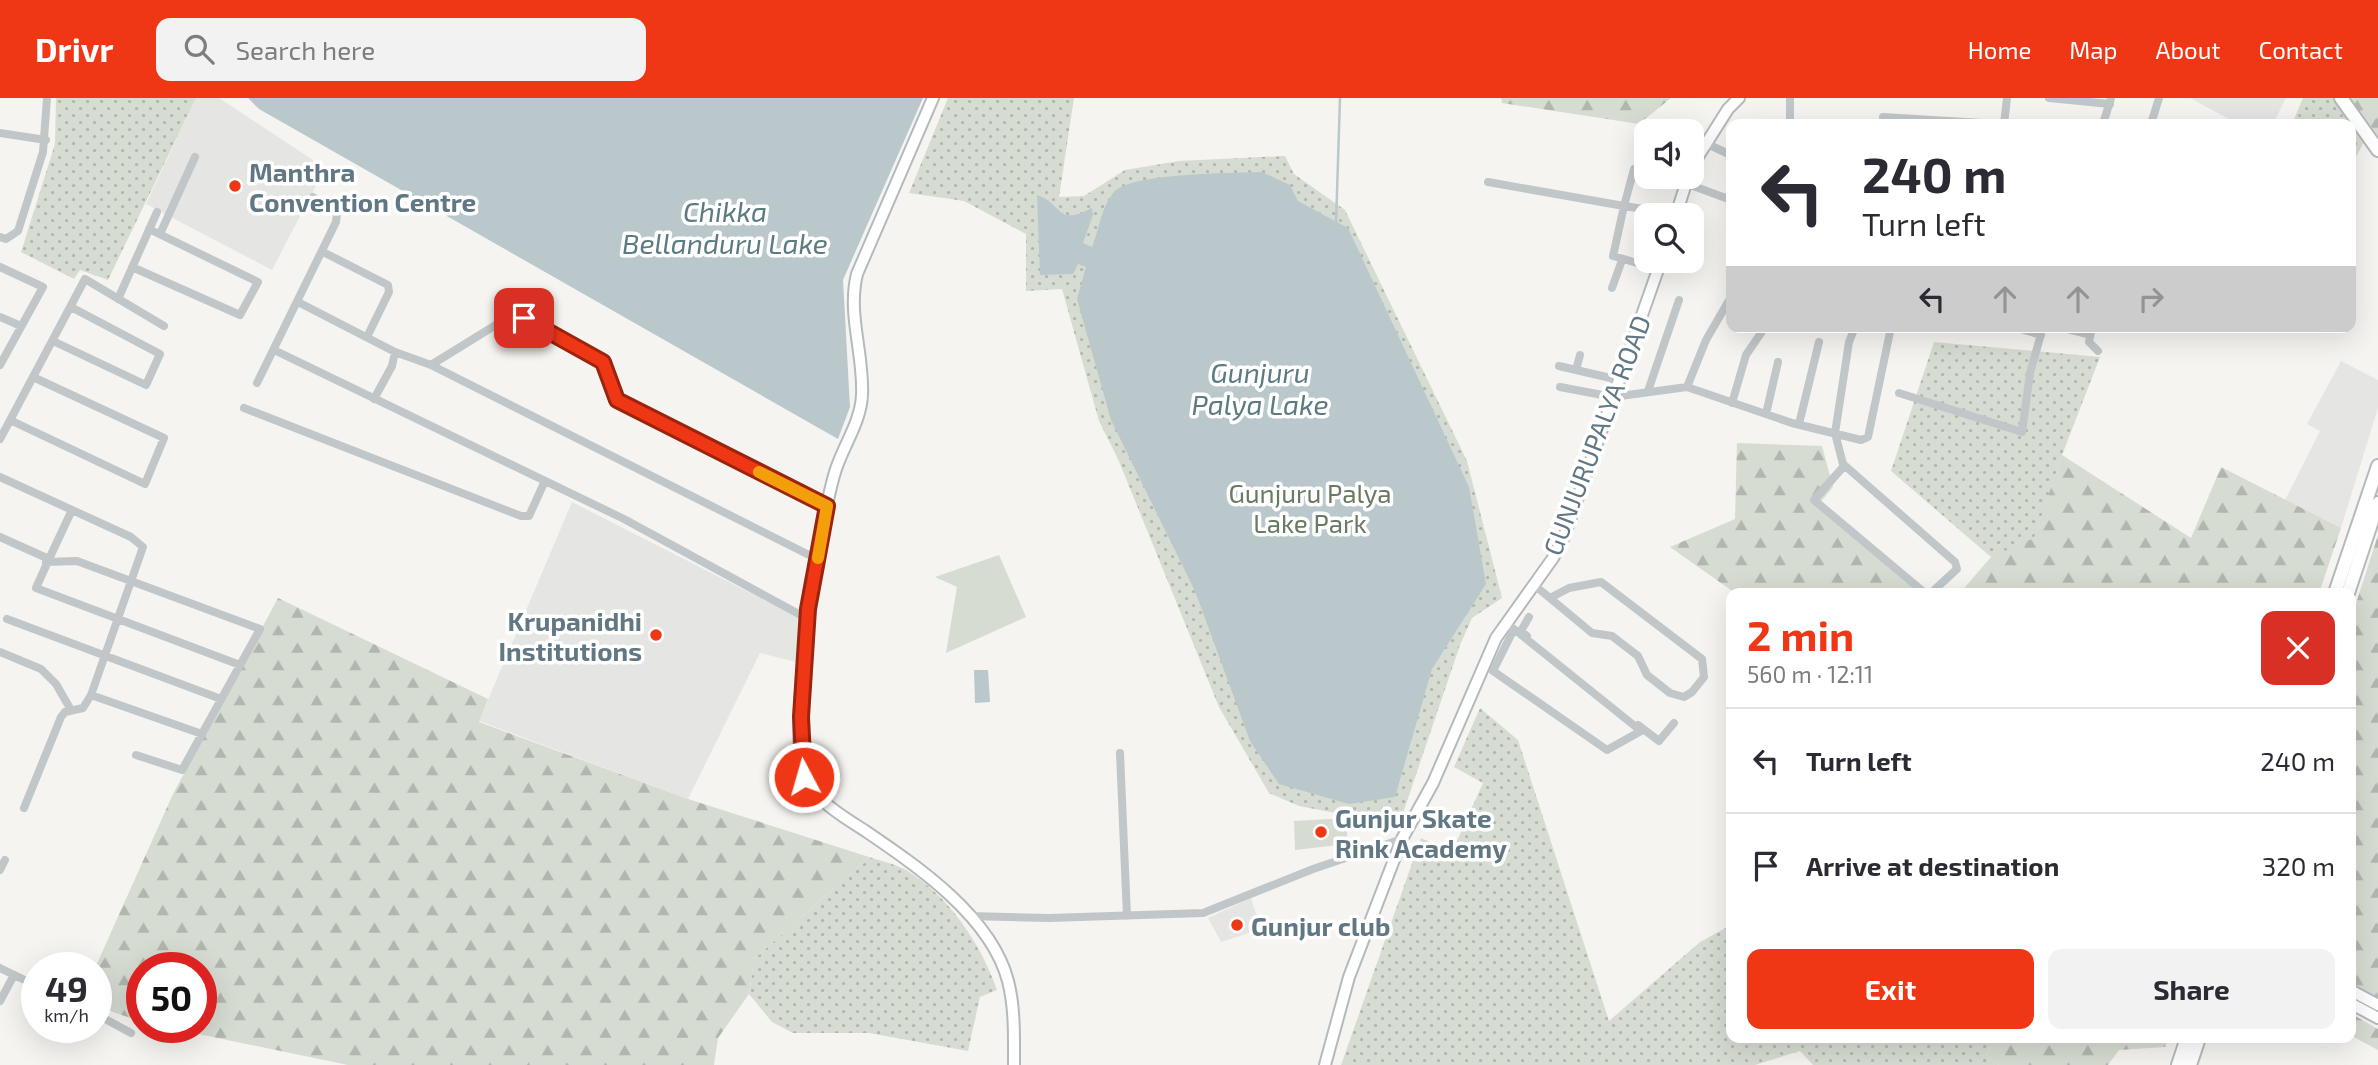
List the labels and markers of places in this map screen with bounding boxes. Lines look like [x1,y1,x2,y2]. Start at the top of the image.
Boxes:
place label: Manthra Convention Centre [249,156,476,217]
marker: Manthra Convention Centre [227,178,243,194]
pin [494,288,554,348]
place label: Krupanidhi Institutions [498,605,642,666]
marker: Krupanidhi Institutions [648,627,664,643]
place label: Gunjur Skate Rink Academy [1335,802,1507,864]
marker: Gunjur Skate Rink Academy [1313,824,1329,840]
place label: Gunjur club [1251,910,1390,941]
marker: Gunjur club [1229,917,1245,933]

